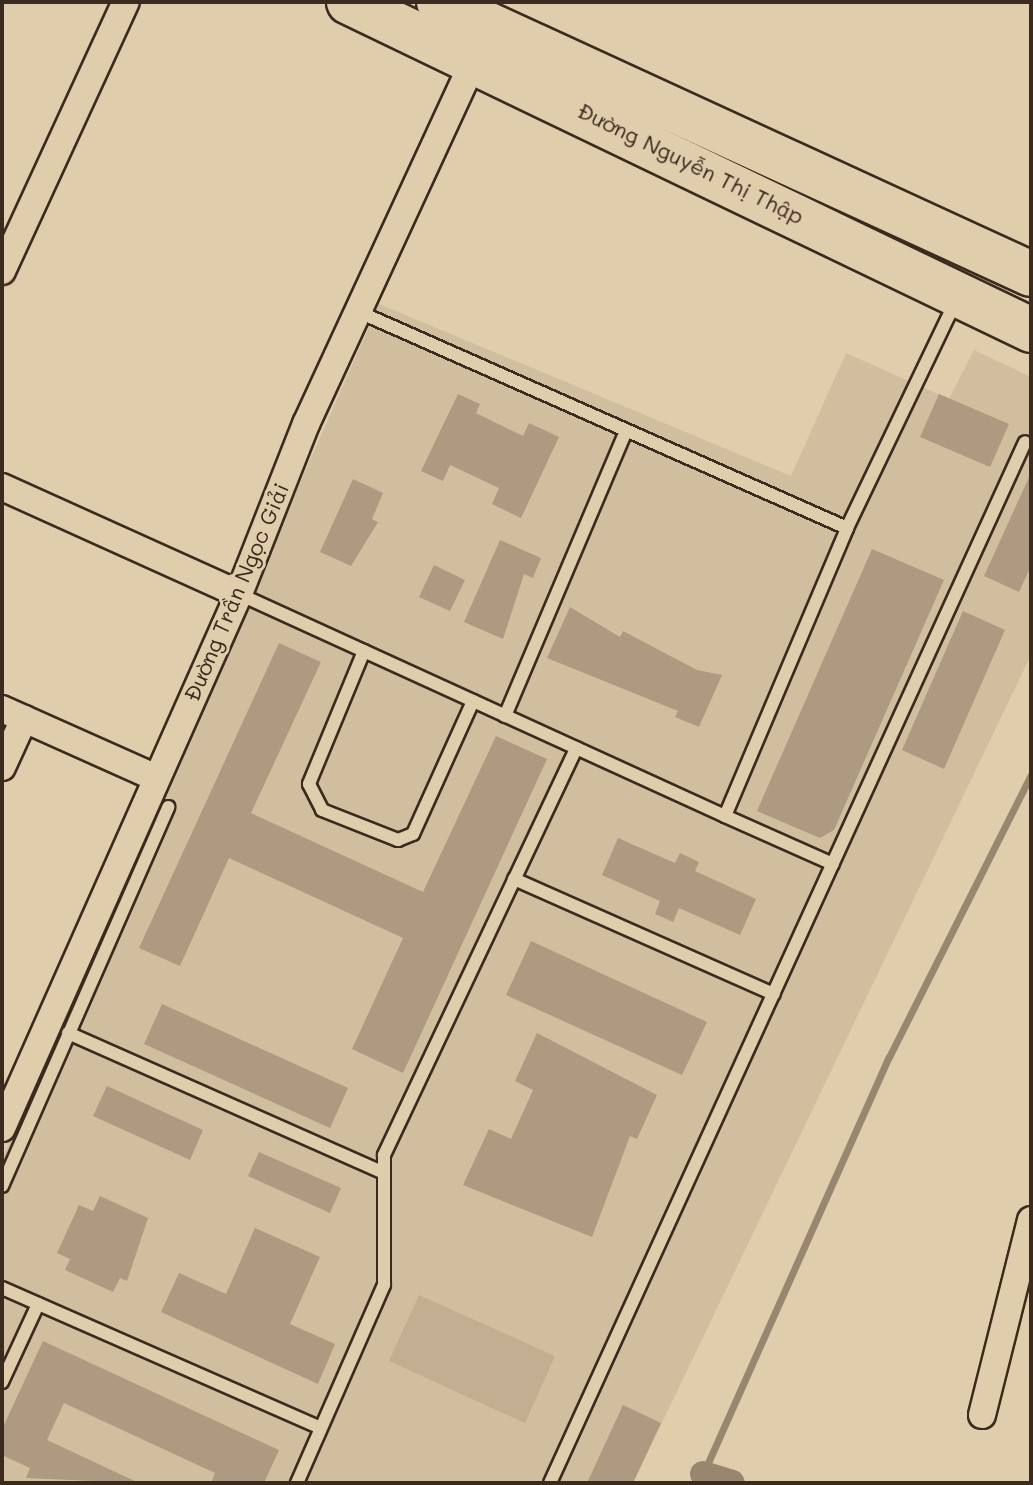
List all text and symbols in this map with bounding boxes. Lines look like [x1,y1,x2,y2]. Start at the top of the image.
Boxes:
street label: Đường Nguyễn Thị Thập [573,97,809,229]
street label: Đường Trần Ngọc Giải [178,479,294,705]

